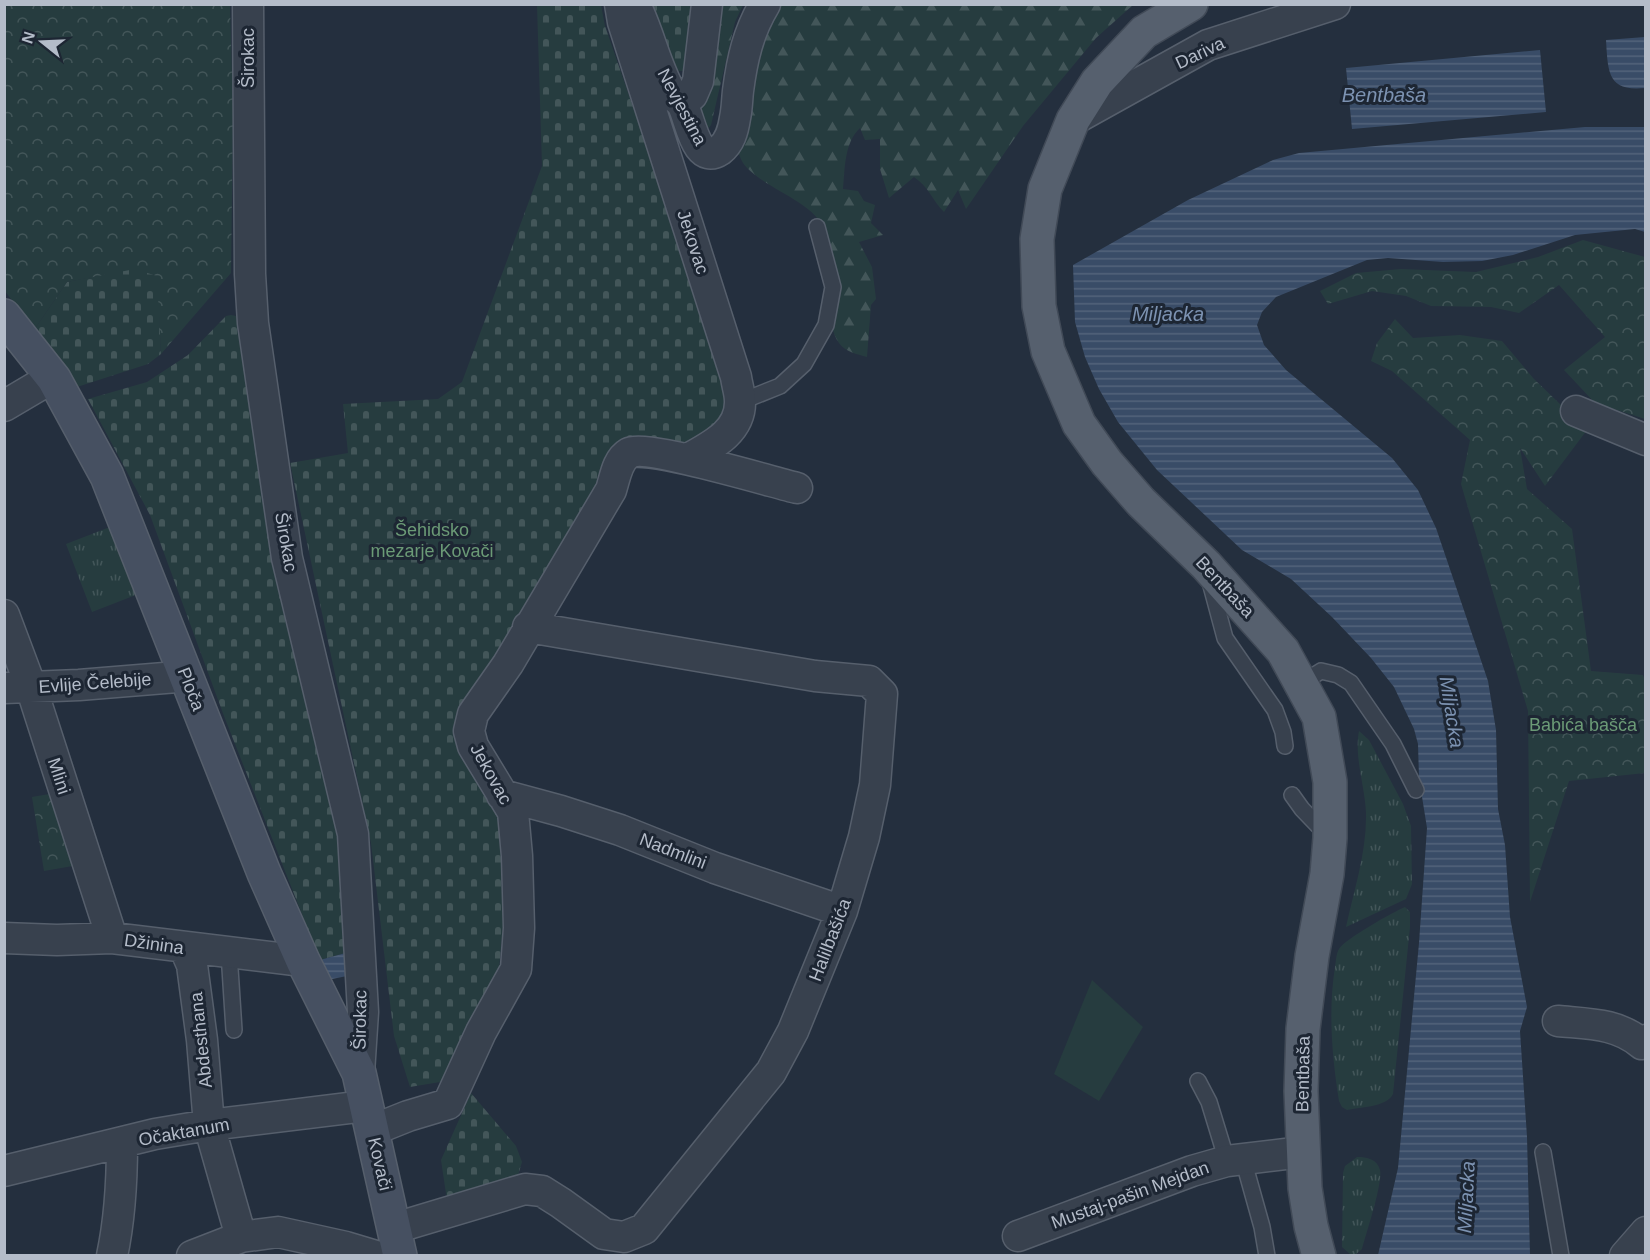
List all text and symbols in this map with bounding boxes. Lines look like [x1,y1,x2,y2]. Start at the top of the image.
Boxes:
north arrow [12,12,72,72]
street label: Širokac [237,28,258,88]
text: N [18,29,38,46]
street label: Dariva [1172,33,1229,73]
street label: Nevjestina [653,65,711,150]
water label: Bentbaša [1342,84,1426,106]
street label: Jekovac [673,208,713,276]
water label: Miljacka [1132,303,1204,325]
street label: Širokac [271,511,302,573]
park label: Šehidsko mezarje Kovači [370,519,494,561]
street label: Bentbaša [1192,552,1259,622]
street label: Ploča [174,664,209,715]
street label: Evlije Čelebije [38,668,152,697]
water label: Miljacka [1435,675,1469,749]
park label: Babića bašča [1529,715,1638,735]
street label: Jekovac [466,740,516,808]
street label: Mlini [44,755,74,797]
street label: Nadmlini [637,829,709,873]
street label: Halilbašića [805,895,855,984]
street label: Džinina [123,930,186,958]
street label: Abdesthana [186,990,216,1089]
street label: Širokac [348,990,371,1050]
street label: Bentbaša [1292,1035,1314,1112]
street label: Očaktanum [137,1114,231,1150]
street label: Kovači [364,1135,396,1193]
street label: Mustaj-pašin Mejdan [1049,1157,1211,1233]
water label: Miljacka [1453,1160,1479,1234]

